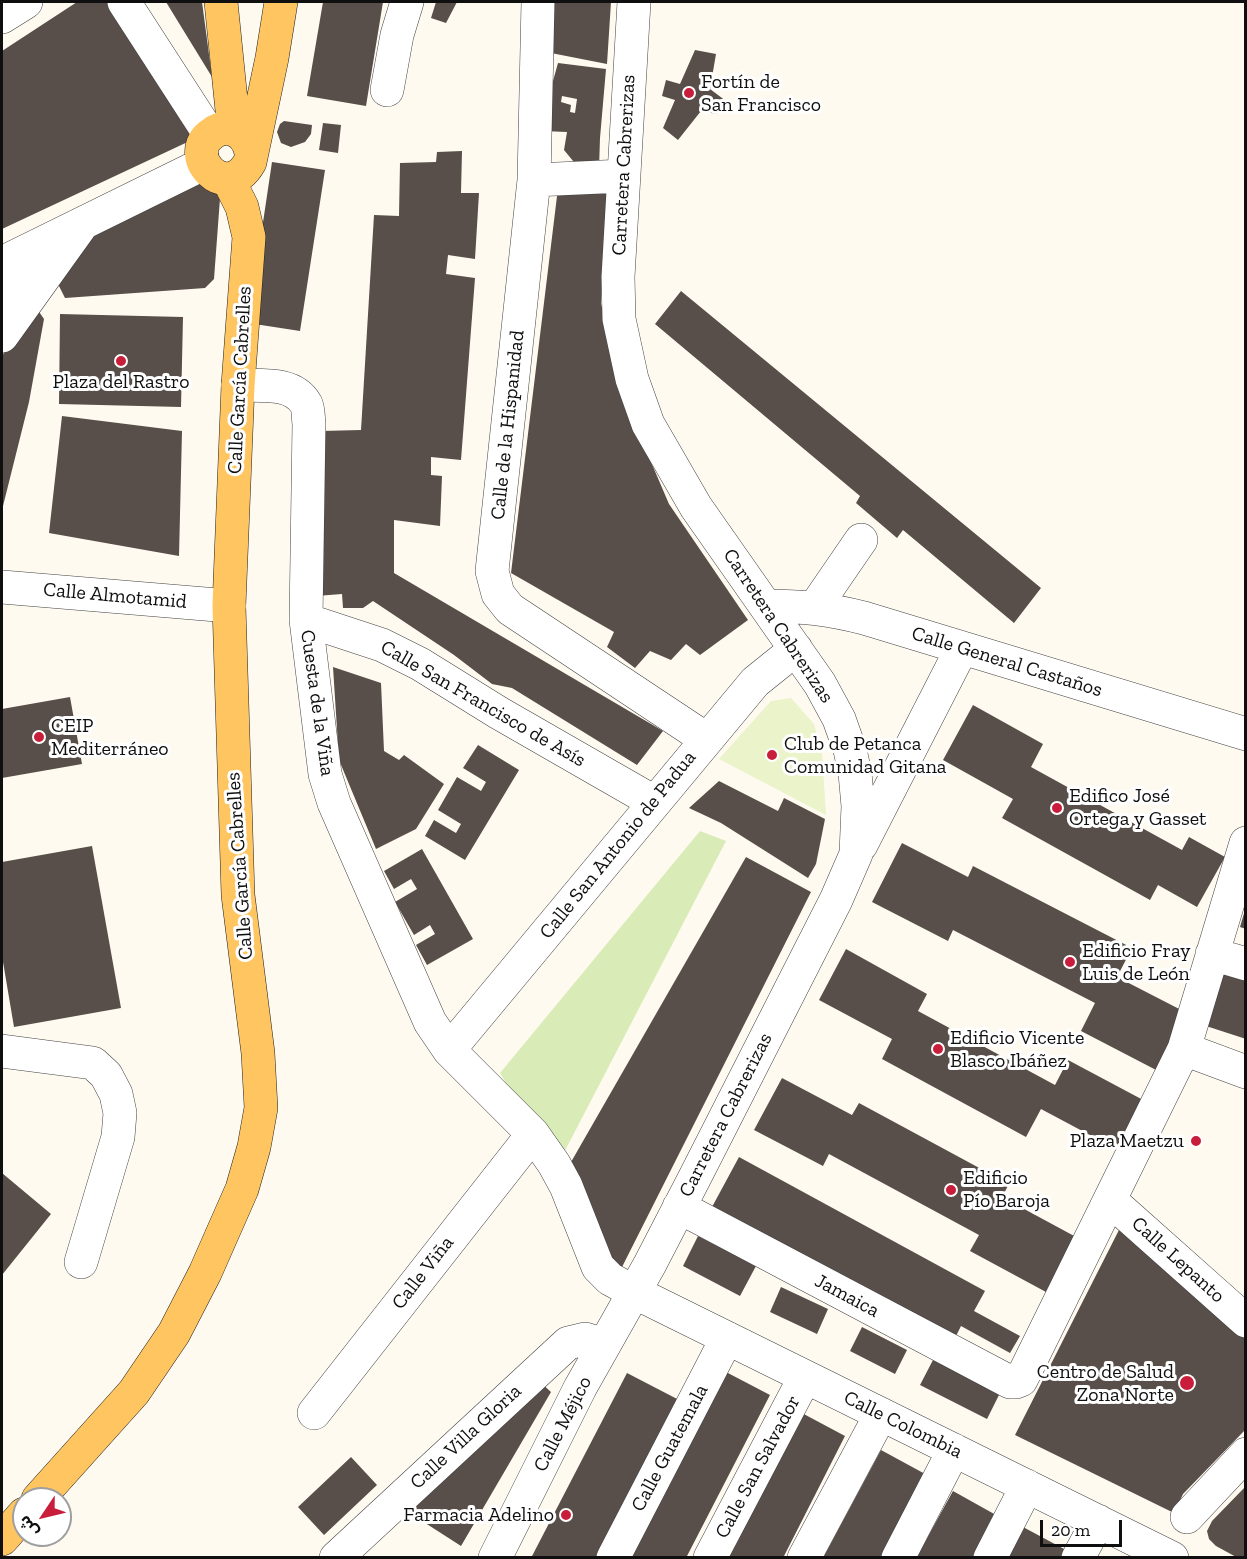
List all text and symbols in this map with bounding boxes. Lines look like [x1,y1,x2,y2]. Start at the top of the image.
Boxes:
place label: Fortín de San Francisco [701,70,821,117]
street label: Carretera Cabrerizas [607,74,641,256]
marker: Fortín de San Francisco [682,86,696,100]
street label: Calle García Cabrelles [223,286,257,474]
street label: Calle de la Hispanidad [486,329,530,521]
marker: Plaza del Rastro [114,354,128,368]
place label: Plaza del Rastro [52,370,190,394]
street label: Carretera Cabrerizas [717,544,839,708]
street label: Calle Almotamid [42,578,188,614]
street label: Calle General Castaños [909,622,1105,702]
street label: Cuesta de la Viña [295,628,339,778]
street label: Calle San Francisco de Asís [376,635,590,773]
place label: CEIP Mediterráneo [51,714,169,761]
marker: CEIP Mediterráneo [32,730,46,744]
place label: Club de Petanca Comunidad Gitana [784,732,946,779]
street label: Calle San Antonio de Padua [535,746,701,944]
marker: Club de Petanca Comunidad Gitana [765,748,779,762]
street label: Calle García Cabrelles [221,771,259,961]
place label: Edifico José Ortega y Gasset [1069,784,1207,831]
marker: Edifico José Ortega y Gasset [1050,801,1064,815]
place label: Edificio Fray Luis de León [1082,939,1190,986]
marker: Edificio Fray Luis de León [1063,955,1077,969]
place label: Edificio Vicente Blasco Ibáñez [950,1026,1084,1073]
street label: Carretera Cabrerizas [674,1029,778,1201]
marker: Edificio Vicente Blasco Ibáñez [931,1042,945,1056]
place label: Plaza Maetzu [1070,1129,1184,1153]
marker: Plaza Maetzu [1189,1134,1203,1148]
place label: Edificio Pío Baroja [963,1166,1050,1213]
marker: Edificio Pío Baroja [944,1183,958,1197]
street label: Calle Lepanto [1126,1212,1230,1308]
street label: Calle Viña [387,1232,459,1314]
street label: Jamaica [811,1269,883,1323]
place label: Centro de Salud Zona Norte [1037,1360,1174,1407]
street label: Calle Méjico [529,1372,597,1476]
marker: Centro de Salud Zona Norte [1178,1374,1196,1392]
street label: Calle Villa Gloria [405,1379,527,1495]
street label: Calle Guatemala [626,1380,714,1516]
street label: Calle Colombia [840,1386,966,1464]
street label: Calle San Salvador [710,1391,806,1543]
north arrow [12,1487,72,1547]
place label: Farmacia Adelino [403,1503,554,1527]
marker: Farmacia Adelino [559,1508,573,1522]
scale bar [1043,1508,1126,1546]
text: ش [14,1512,43,1541]
text: 20 m [1051,1519,1090,1541]

